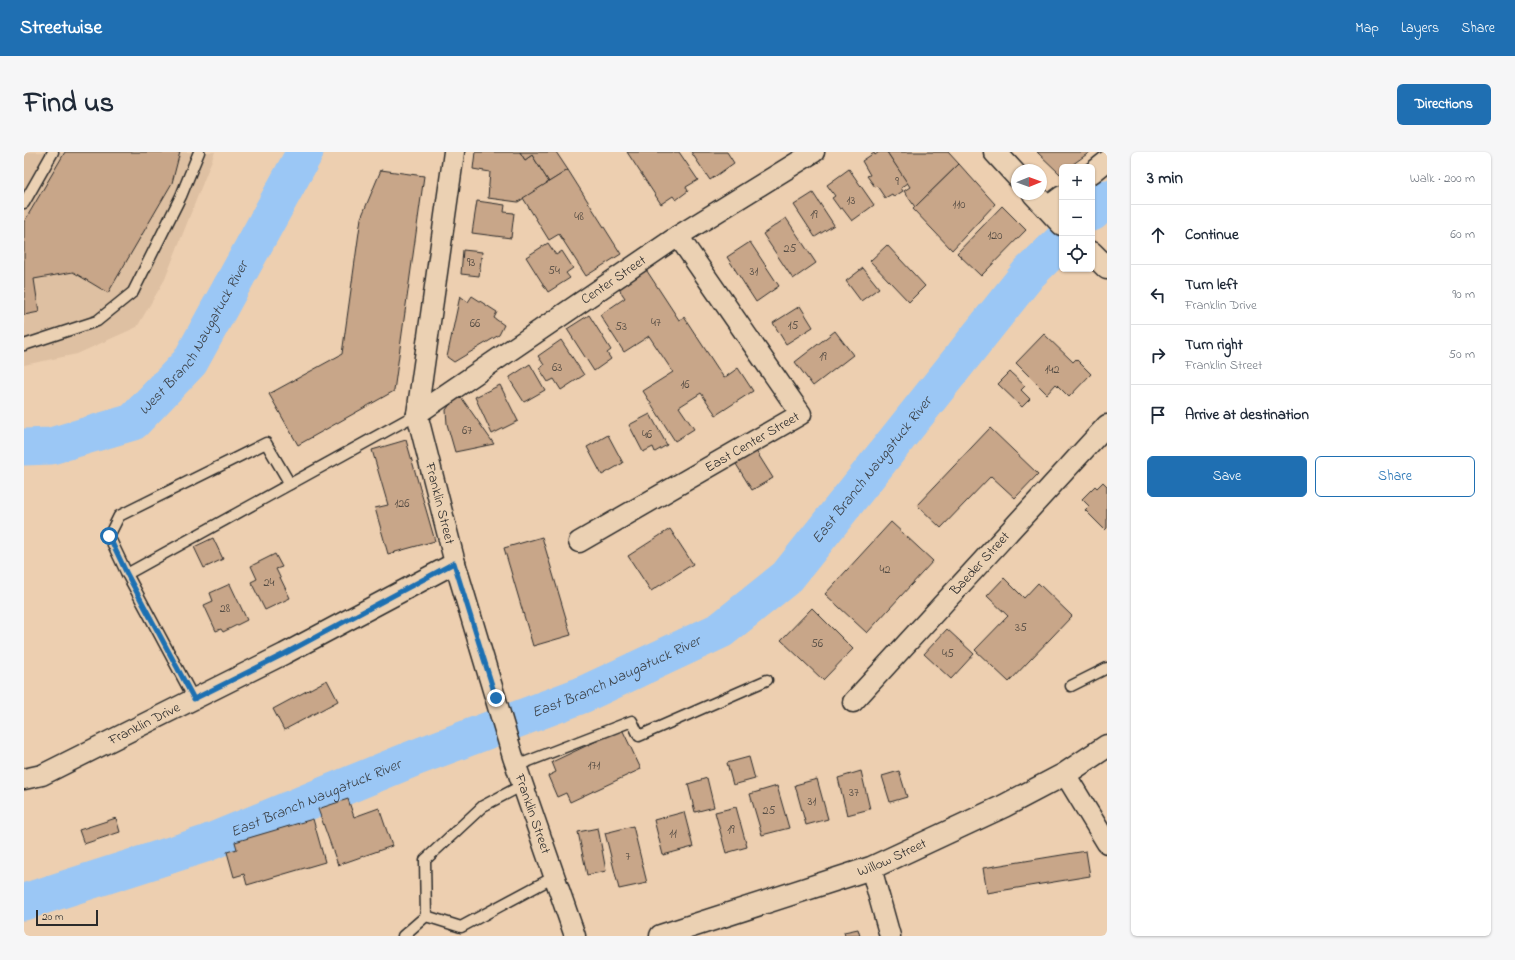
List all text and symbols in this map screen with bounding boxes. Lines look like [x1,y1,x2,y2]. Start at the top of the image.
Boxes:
text: Streetwise [20,15,102,42]
text: Map [1355,18,1379,39]
text: Layers [1401,18,1439,39]
text: Share [1461,18,1495,39]
text: Find us [24,84,114,125]
button: Directions [1397,84,1491,125]
north arrow [1011,164,1047,200]
map controls [1059,164,1095,272]
button: + [1059,164,1095,200]
text: 3 min [1147,166,1183,191]
text: Walk · 200 m [1410,169,1475,188]
house number: 9 [895,173,899,191]
house number: 13 [847,192,855,210]
house number: 110 [953,196,965,214]
button: − [1059,200,1095,236]
house number: 19 [810,206,818,224]
house number: 48 [574,208,584,226]
icon: ahead [1147,224,1169,246]
text: Continue [1185,224,1239,246]
text: 60 m [1450,225,1475,244]
house number: 120 [988,227,1002,245]
button: locate [1059,236,1095,272]
house number: 25 [784,240,797,258]
street label: Center Street [577,250,651,310]
house number: 93 [467,254,475,272]
water label: West Branch Naugatuck River [134,255,255,420]
house number: 54 [548,262,560,280]
house number: 31 [750,263,759,281]
text: Turn left [1185,274,1238,296]
icon: left [1147,284,1169,306]
text: 90 m [1452,285,1475,304]
text: Franklin Drive [1185,296,1257,315]
house number: 47 [651,314,661,332]
house number: 66 [470,315,481,333]
house number: 15 [788,317,798,335]
house number: 53 [615,318,627,336]
text: Turn right [1185,334,1243,356]
icon: right [1147,344,1169,366]
text: 50 m [1449,345,1475,364]
house number: 19 [819,348,827,366]
text: Franklin Street [1185,356,1262,375]
house number: 63 [552,359,562,377]
house number: 142 [1045,361,1059,379]
house number: 16 [680,376,690,394]
water label: East Branch Naugatuck River [807,390,939,548]
icon: arrive [1147,404,1169,426]
text: Arrive at destination [1185,404,1309,426]
street label: East Center Street [701,406,804,478]
house number: 67 [462,422,472,440]
house number: 46 [642,426,653,444]
button: Save [1147,456,1307,497]
button: Share [1315,456,1475,497]
street label: Franklin Street [419,459,460,547]
house number: 126 [394,495,410,513]
street label: Baeder Street [944,526,1015,601]
route start [100,527,118,545]
house number: 42 [880,561,890,579]
house number: 24 [264,574,275,592]
house number: 28 [220,600,231,618]
house number: 35 [1015,619,1027,637]
water label: East Branch Naugatuck River [529,629,706,724]
house number: 56 [811,635,824,653]
house number: 45 [942,645,954,663]
route end [487,689,505,707]
street label: Franklin Drive [104,697,184,751]
water label: East Branch Naugatuck River [227,753,407,843]
house number: 171 [588,757,600,775]
street label: Franklin Street [509,770,556,857]
house number: 37 [849,784,859,802]
house number: 31 [808,793,817,811]
house number: 25 [763,802,776,820]
house number: 19 [727,821,735,839]
house number: 11 [669,825,677,843]
street label: Willow Street [855,833,930,882]
house number: 7 [626,848,631,866]
scale bar [36,908,98,927]
text: 20 m [42,909,64,925]

